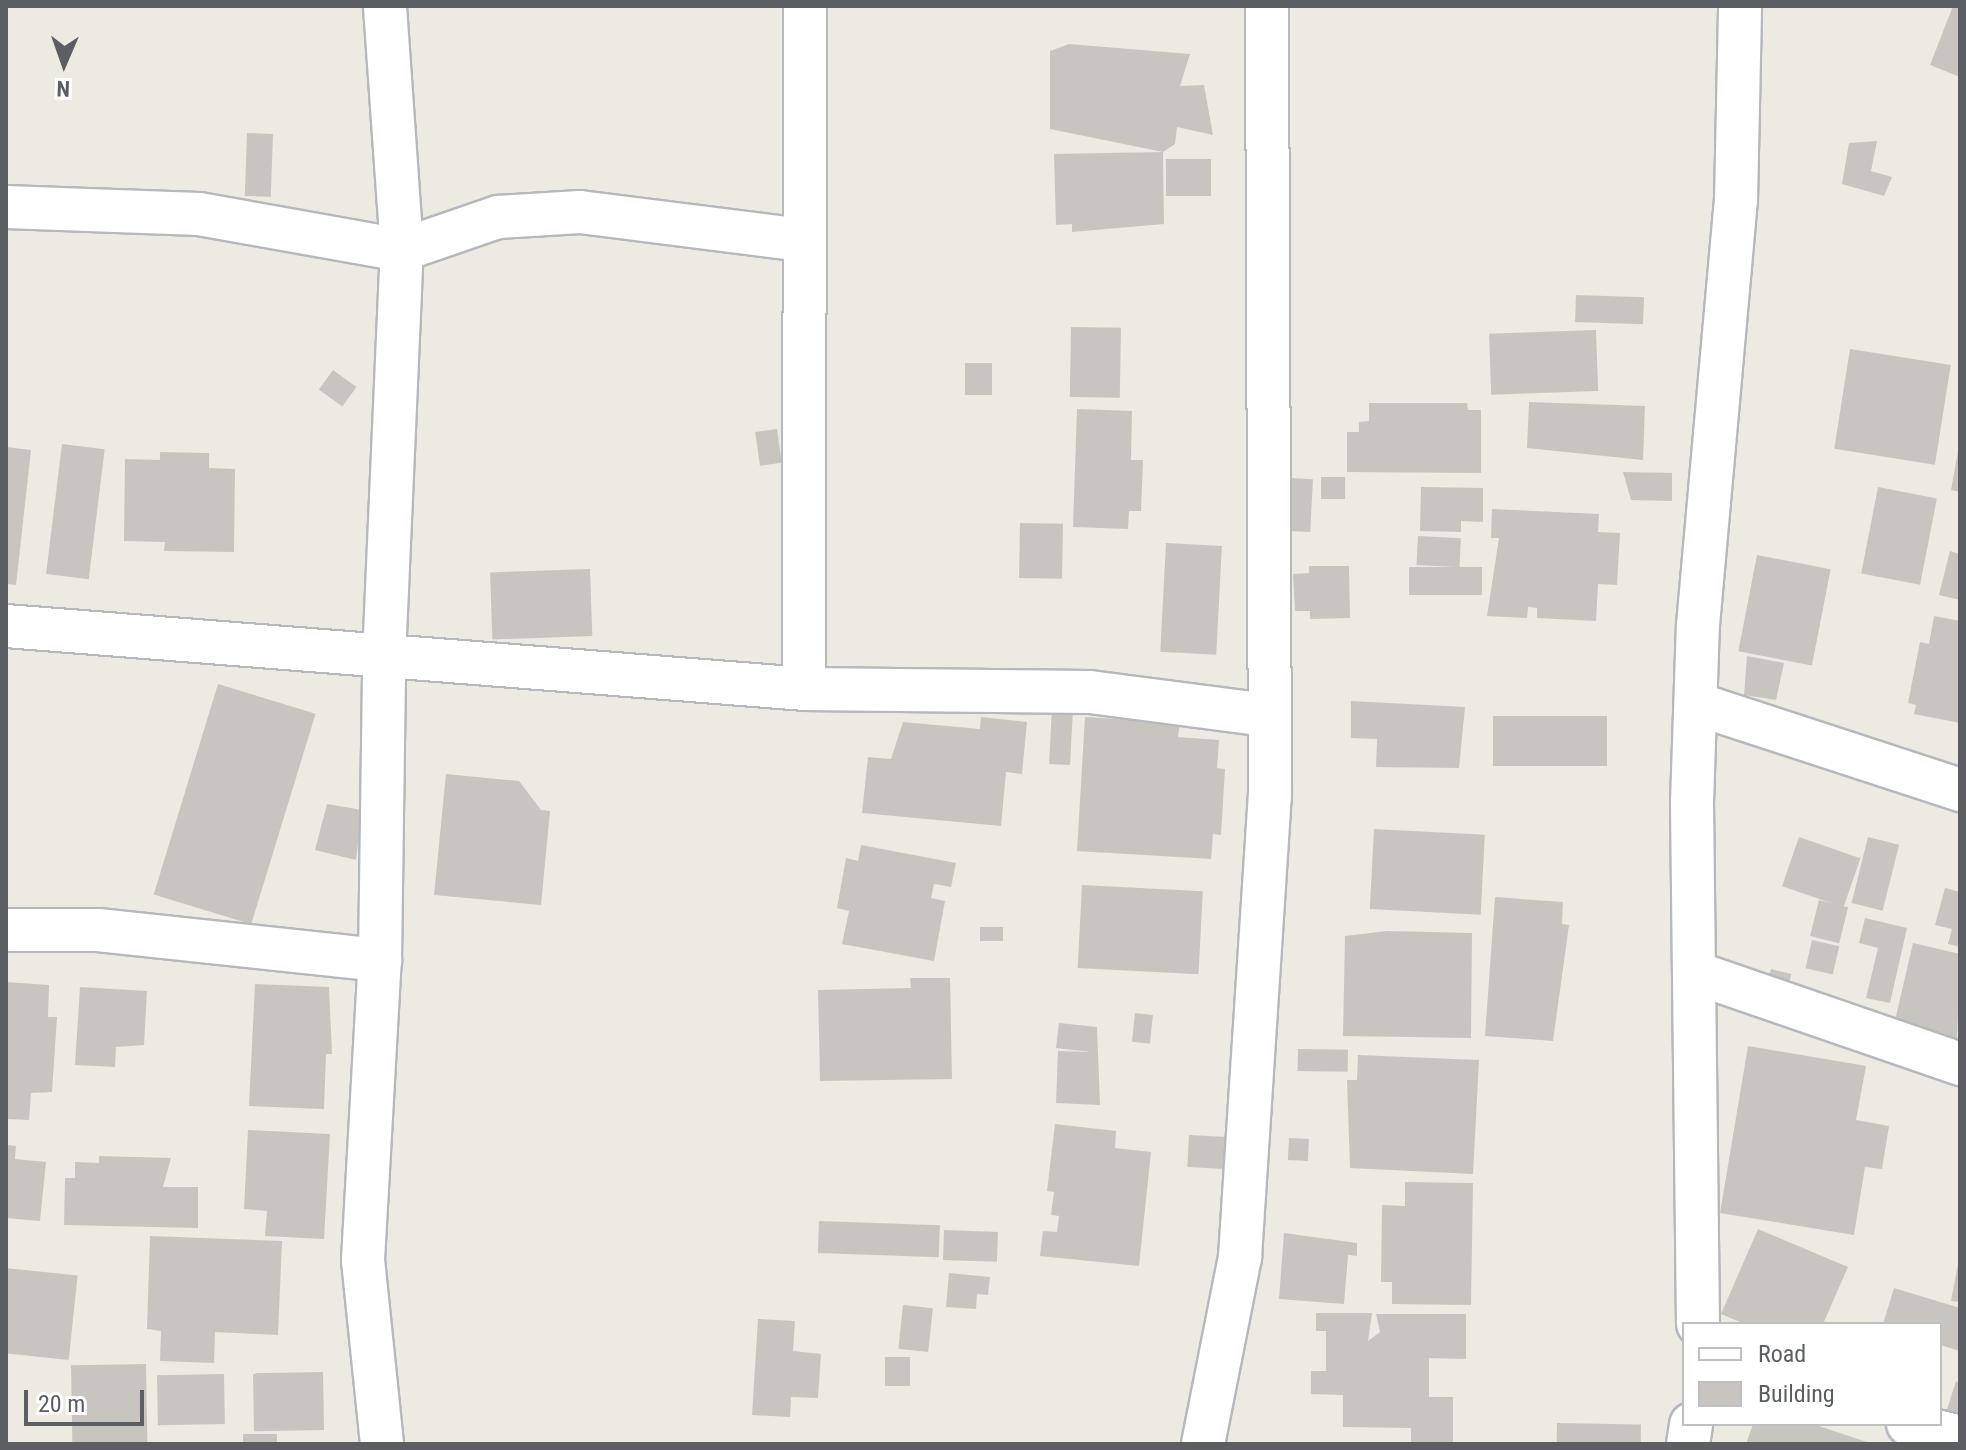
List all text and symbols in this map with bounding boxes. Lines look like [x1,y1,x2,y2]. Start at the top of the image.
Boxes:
north arrow [24,24,104,104]
text: N [56,76,70,101]
legend [1682,1322,1942,1426]
text: Road [1758,1340,1806,1368]
scale bar [28,1374,148,1424]
text: Building [1758,1380,1835,1408]
text: 20 m [38,1390,85,1418]

